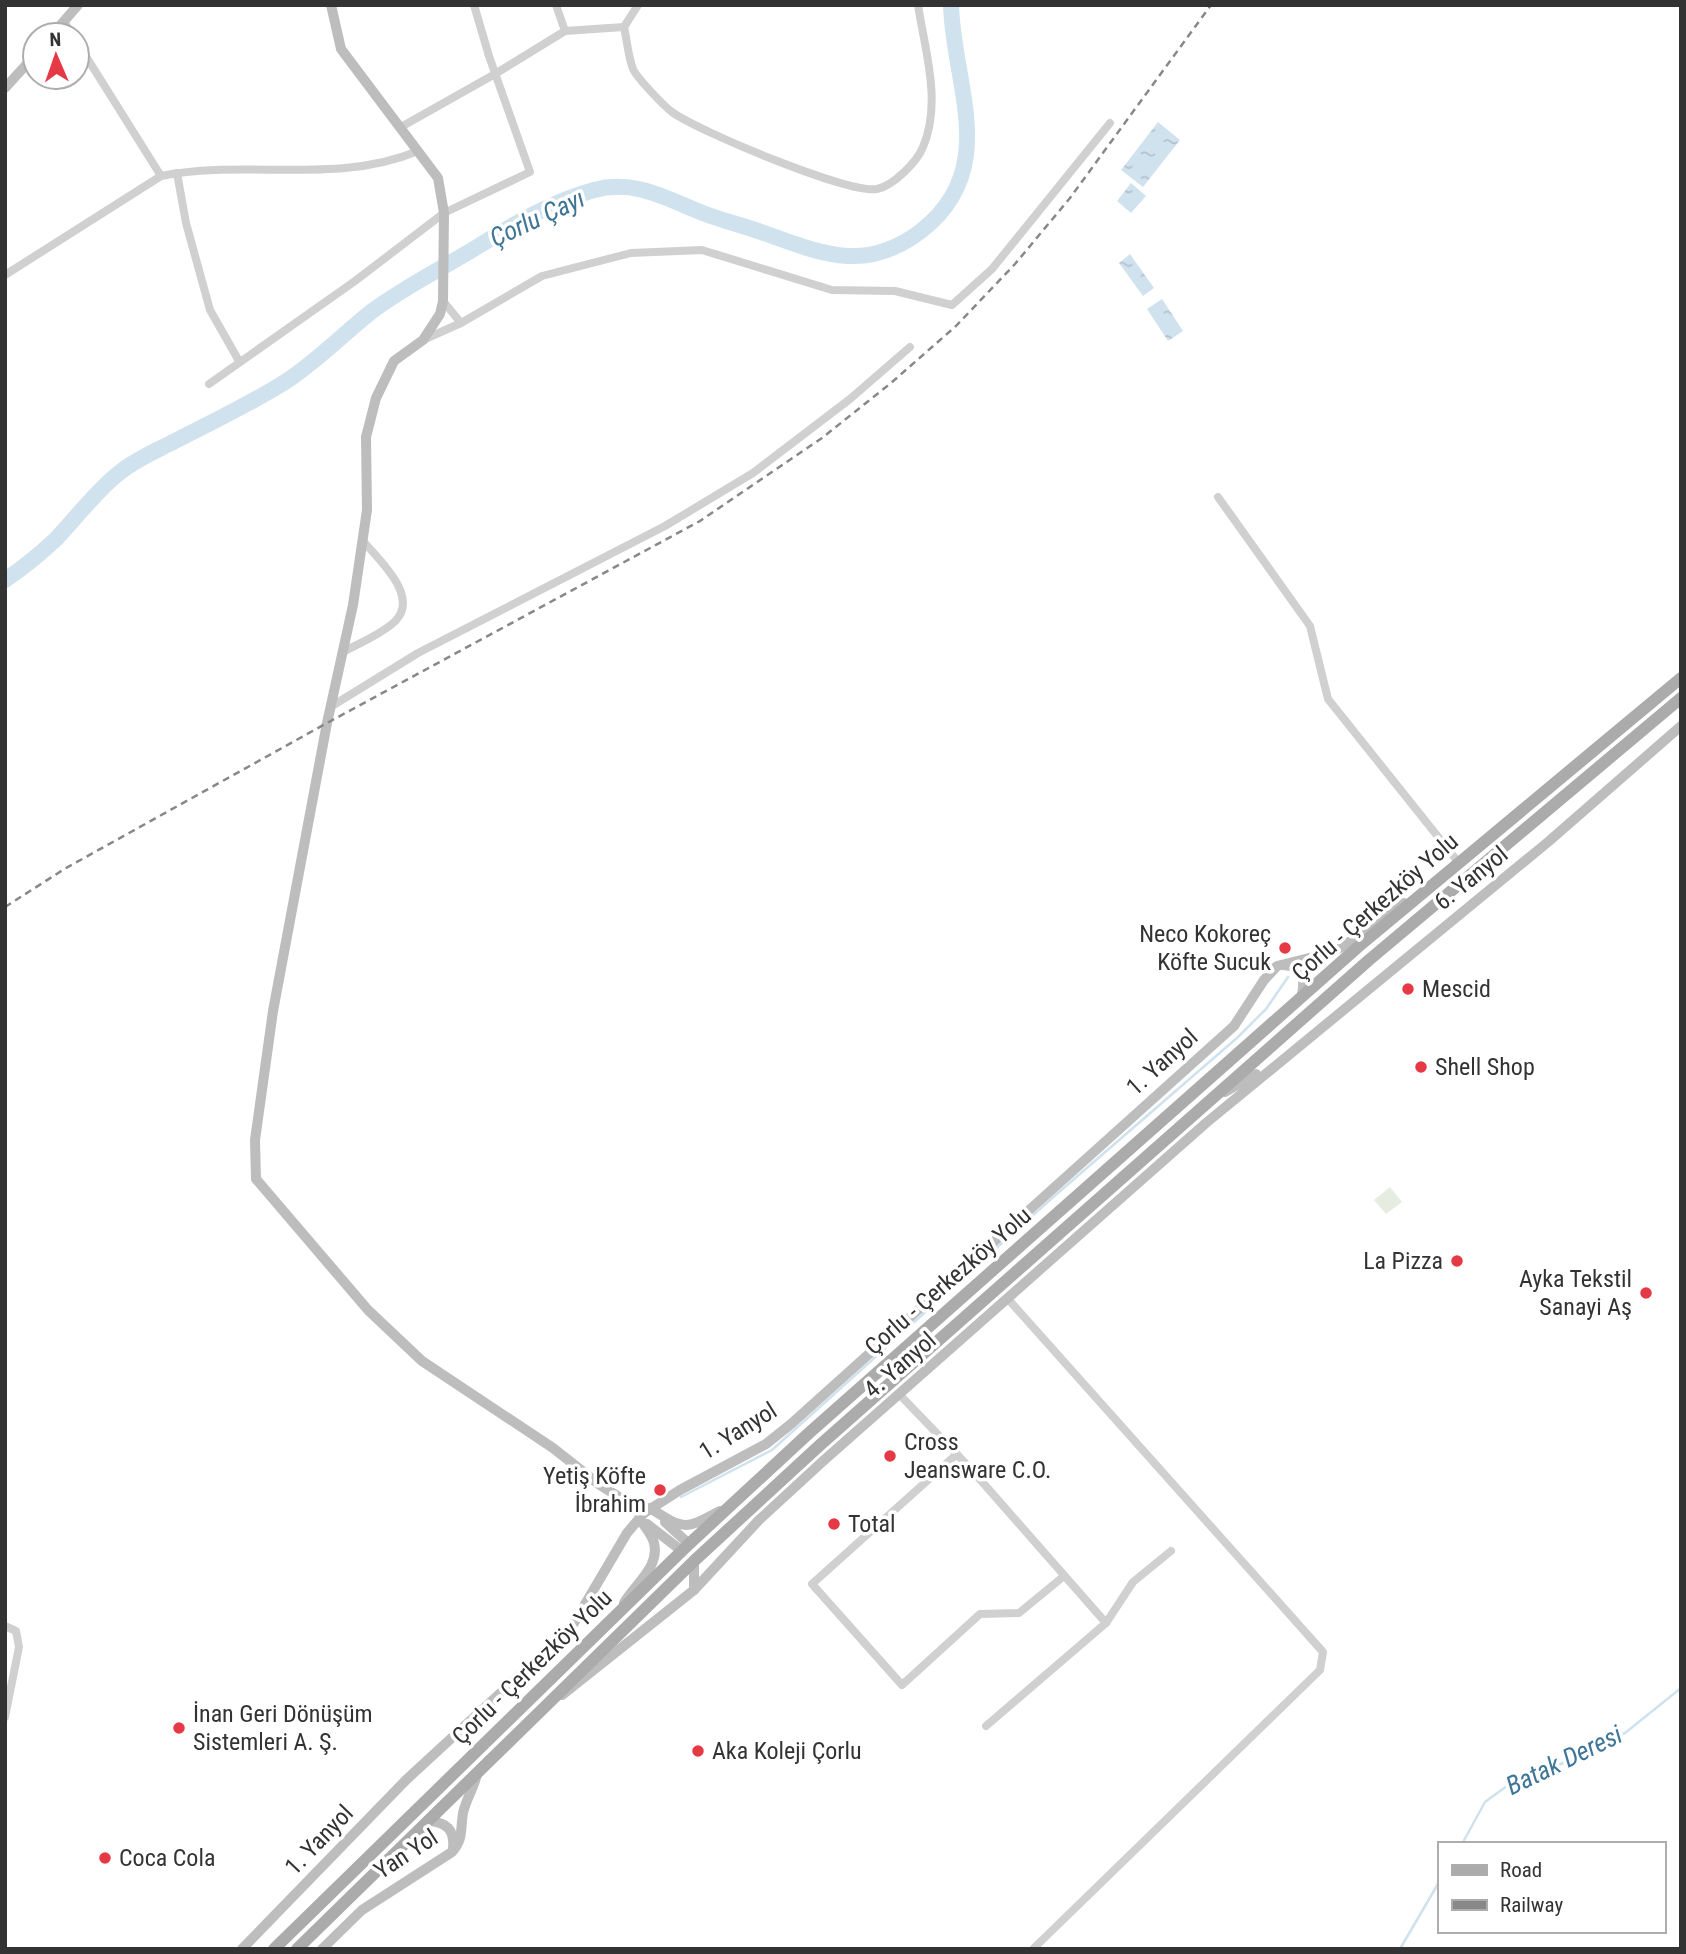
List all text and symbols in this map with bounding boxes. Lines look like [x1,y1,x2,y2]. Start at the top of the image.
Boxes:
north arrow [21,21,91,91]
text: N [49,28,62,51]
water label: Çorlu Çayı [485,183,589,253]
street label: Çorlu - Çerkezköy Yolu [1286,827,1464,987]
street label: 6. Yanyol [1429,840,1513,916]
place label: Neco Kokoreç Köfte Sucuk [1139,920,1271,976]
marker: Neco Kokoreç Köfte Sucuk [1277,940,1293,956]
place label: Mescid [1422,975,1491,1003]
marker: Mescid [1400,981,1416,997]
street label: 1. Yanyol [1121,1023,1203,1101]
place label: Shell Shop [1435,1053,1535,1081]
marker: Shell Shop [1413,1059,1429,1075]
street label: Çorlu - Çerkezköy Yolu [859,1201,1037,1361]
place label: La Pizza [1363,1247,1443,1275]
marker: La Pizza [1449,1253,1465,1269]
place label: Ayka Tekstil Sanayi Aş [1519,1265,1632,1321]
marker: Ayka Tekstil Sanayi Aş [1638,1285,1654,1301]
street label: 4. Yanyol [858,1326,942,1404]
street label: 1. Yanyol [694,1396,782,1466]
place label: Cross Jeansware C.O. [904,1428,1051,1484]
marker: Cross Jeansware C.O. [882,1448,898,1464]
place label: Yetiş Köfte İbrahim [543,1462,646,1518]
marker: Yetiş Köfte İbrahim [652,1482,668,1498]
place label: Total [848,1510,895,1538]
marker: Total [826,1516,842,1532]
street label: Çorlu - Çerkezköy Yolu [446,1584,618,1750]
place label: İnan Geri Dönüşüm Sistemleri A. Ş. [193,1700,373,1756]
water label: Batak Deresi [1501,1719,1627,1801]
marker: İnan Geri Dönüşüm Sistemleri A. Ş. [171,1720,187,1736]
place label: Aka Koleji Çorlu [712,1737,862,1765]
marker: Aka Koleji Çorlu [690,1743,706,1759]
street label: 1. Yanyol [279,1799,359,1881]
street label: Yan Yol [369,1823,443,1885]
legend [1438,1842,1665,1933]
place label: Coca Cola [119,1844,215,1872]
marker: Coca Cola [97,1850,113,1866]
text: Road [1500,1858,1542,1882]
text: Railway [1500,1893,1563,1917]

